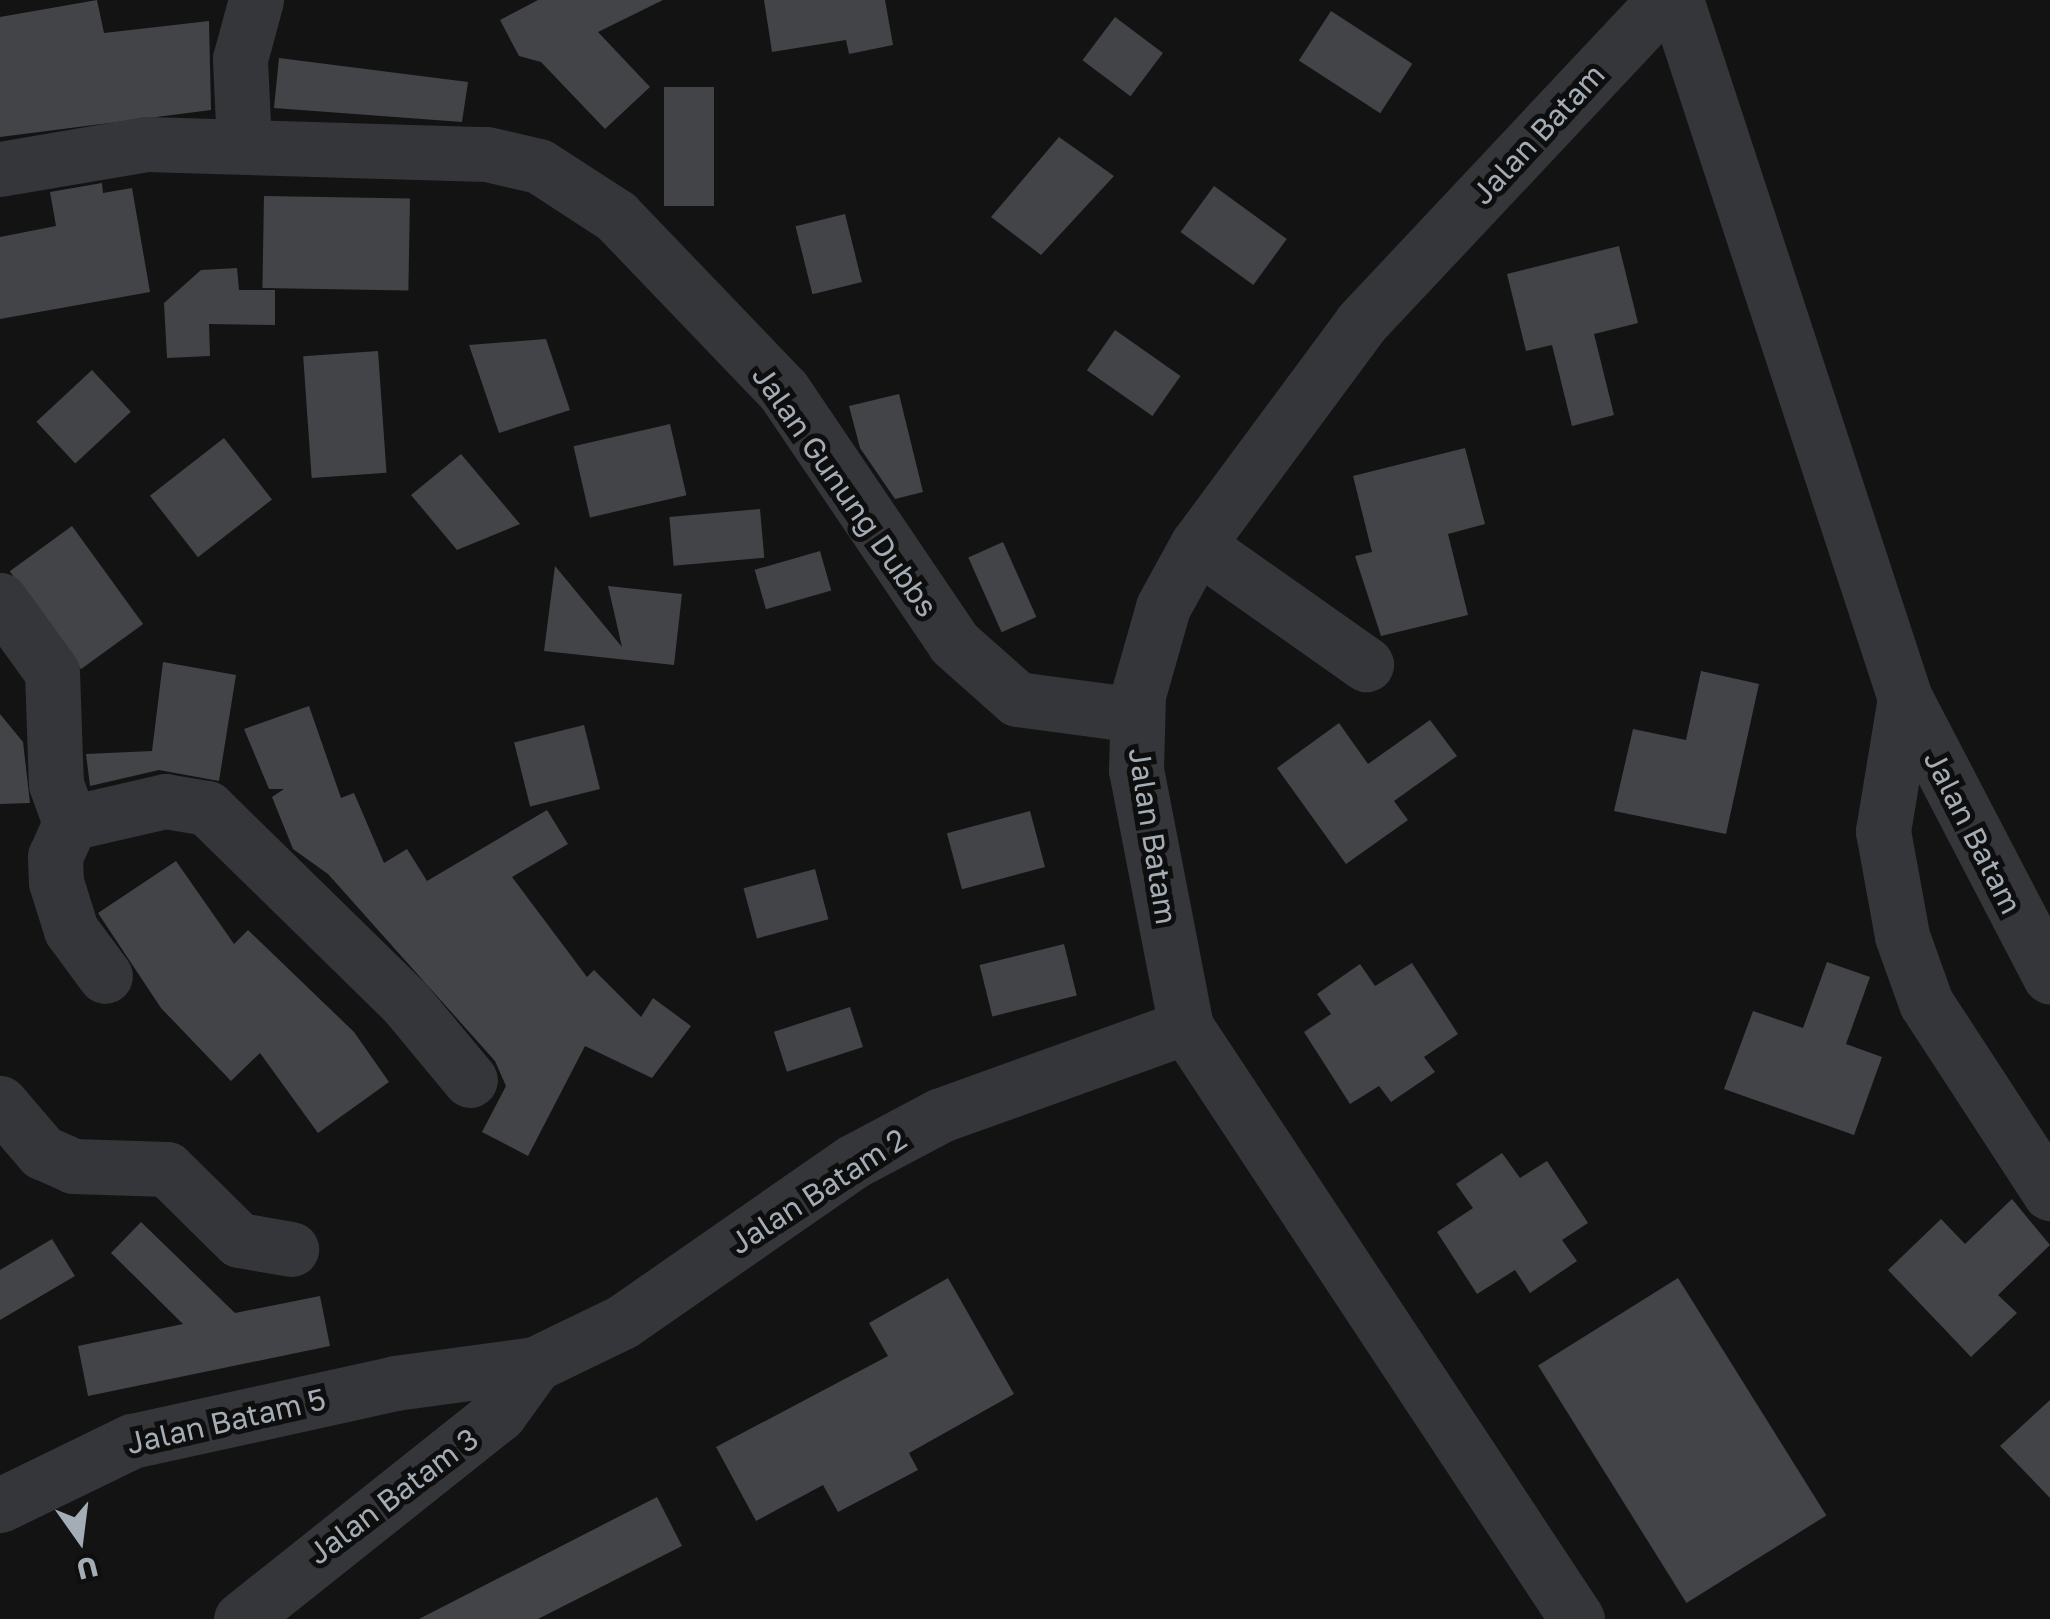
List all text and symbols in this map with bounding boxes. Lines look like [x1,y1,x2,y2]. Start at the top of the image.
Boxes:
street label: Jalan Batam [1464,57,1612,211]
street label: Jalan Gunung Dubbs [745,358,945,624]
street label: Jalan Batam [1916,744,2030,920]
street label: Jalan Batam [1121,745,1185,927]
street label: Jalan Batam 2 [723,1121,913,1261]
street label: Jalan Batam 5 [123,1381,329,1461]
street label: Jalan Batam 3 [301,1420,485,1572]
north arrow [30,1489,130,1589]
text: U [73,1550,101,1587]

